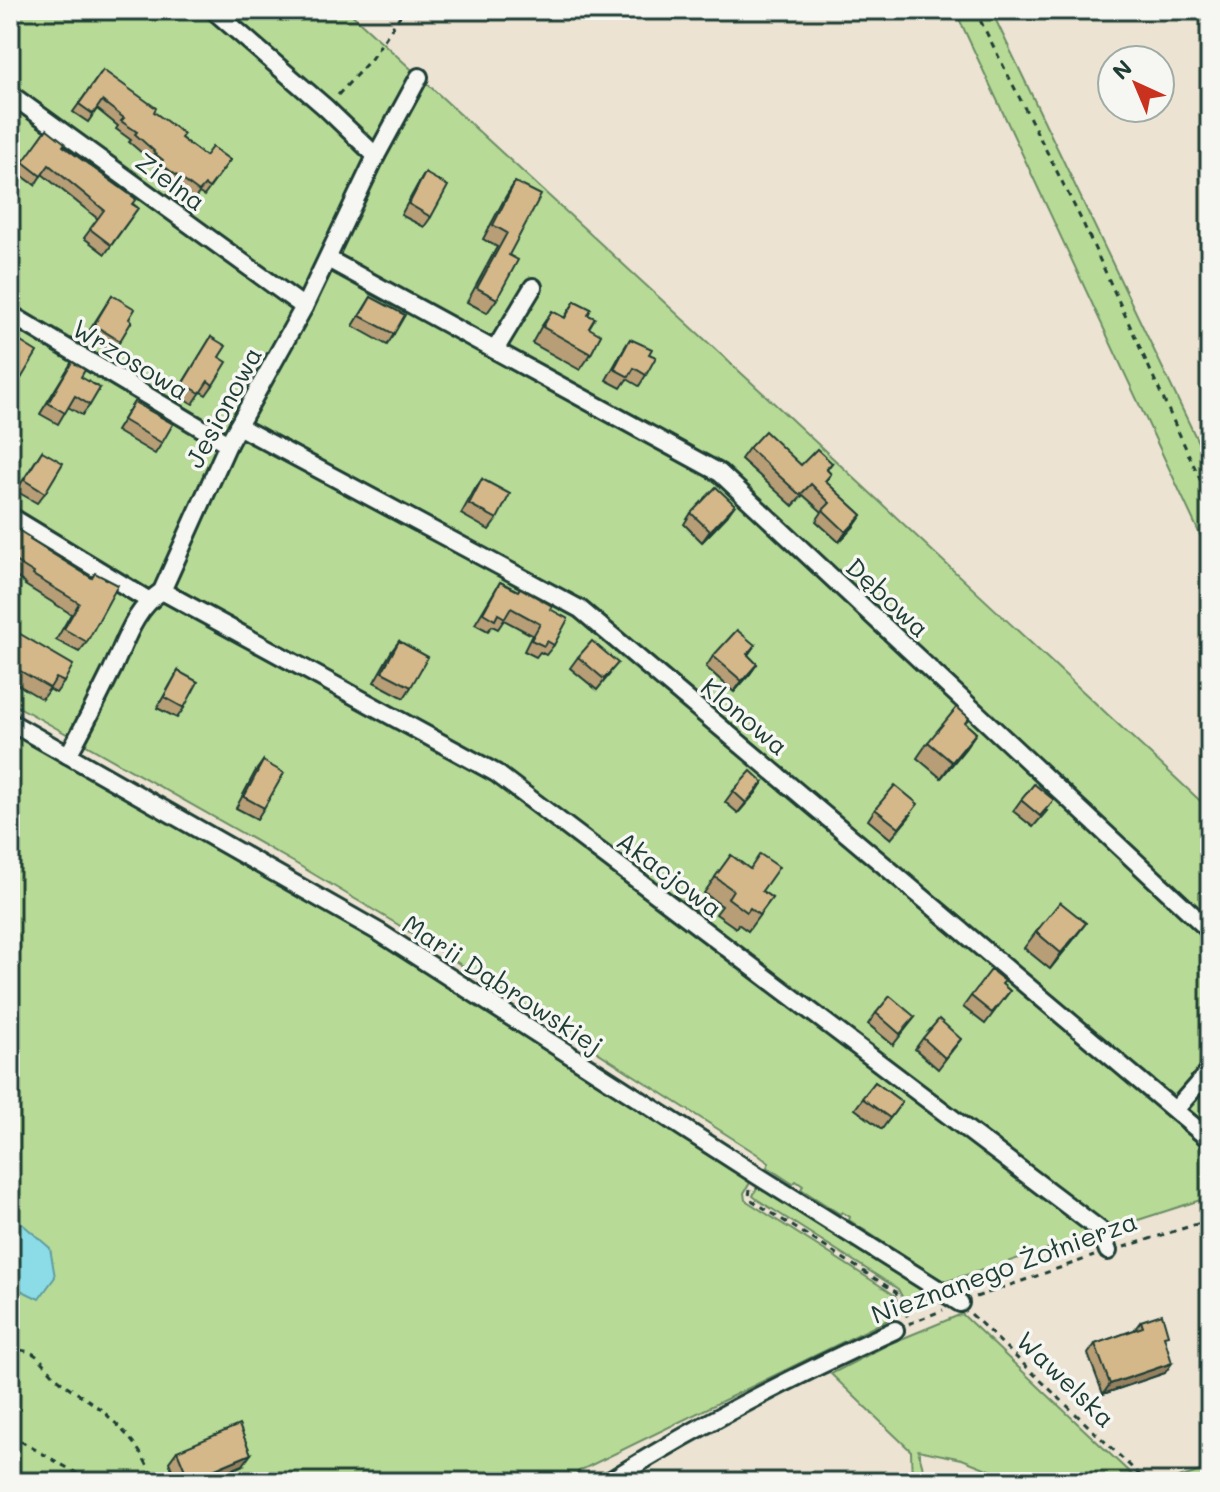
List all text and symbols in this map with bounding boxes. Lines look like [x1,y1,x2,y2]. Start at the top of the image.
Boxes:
north arrow [1096,44,1176,124]
text: N [1106,53,1138,85]
street label: Zielna [129,144,213,218]
street label: Wrzosowa [66,311,196,407]
street label: Jesionowa [177,340,269,474]
street label: Dębowa [839,550,937,644]
street label: Klonowa [694,670,796,762]
street label: Akacjowa [610,823,730,925]
street label: Marii Dąbrowskiej [396,906,610,1062]
street label: Nieznanego Żołnierza [866,1203,1142,1331]
street label: Wawelska [1009,1324,1123,1434]

